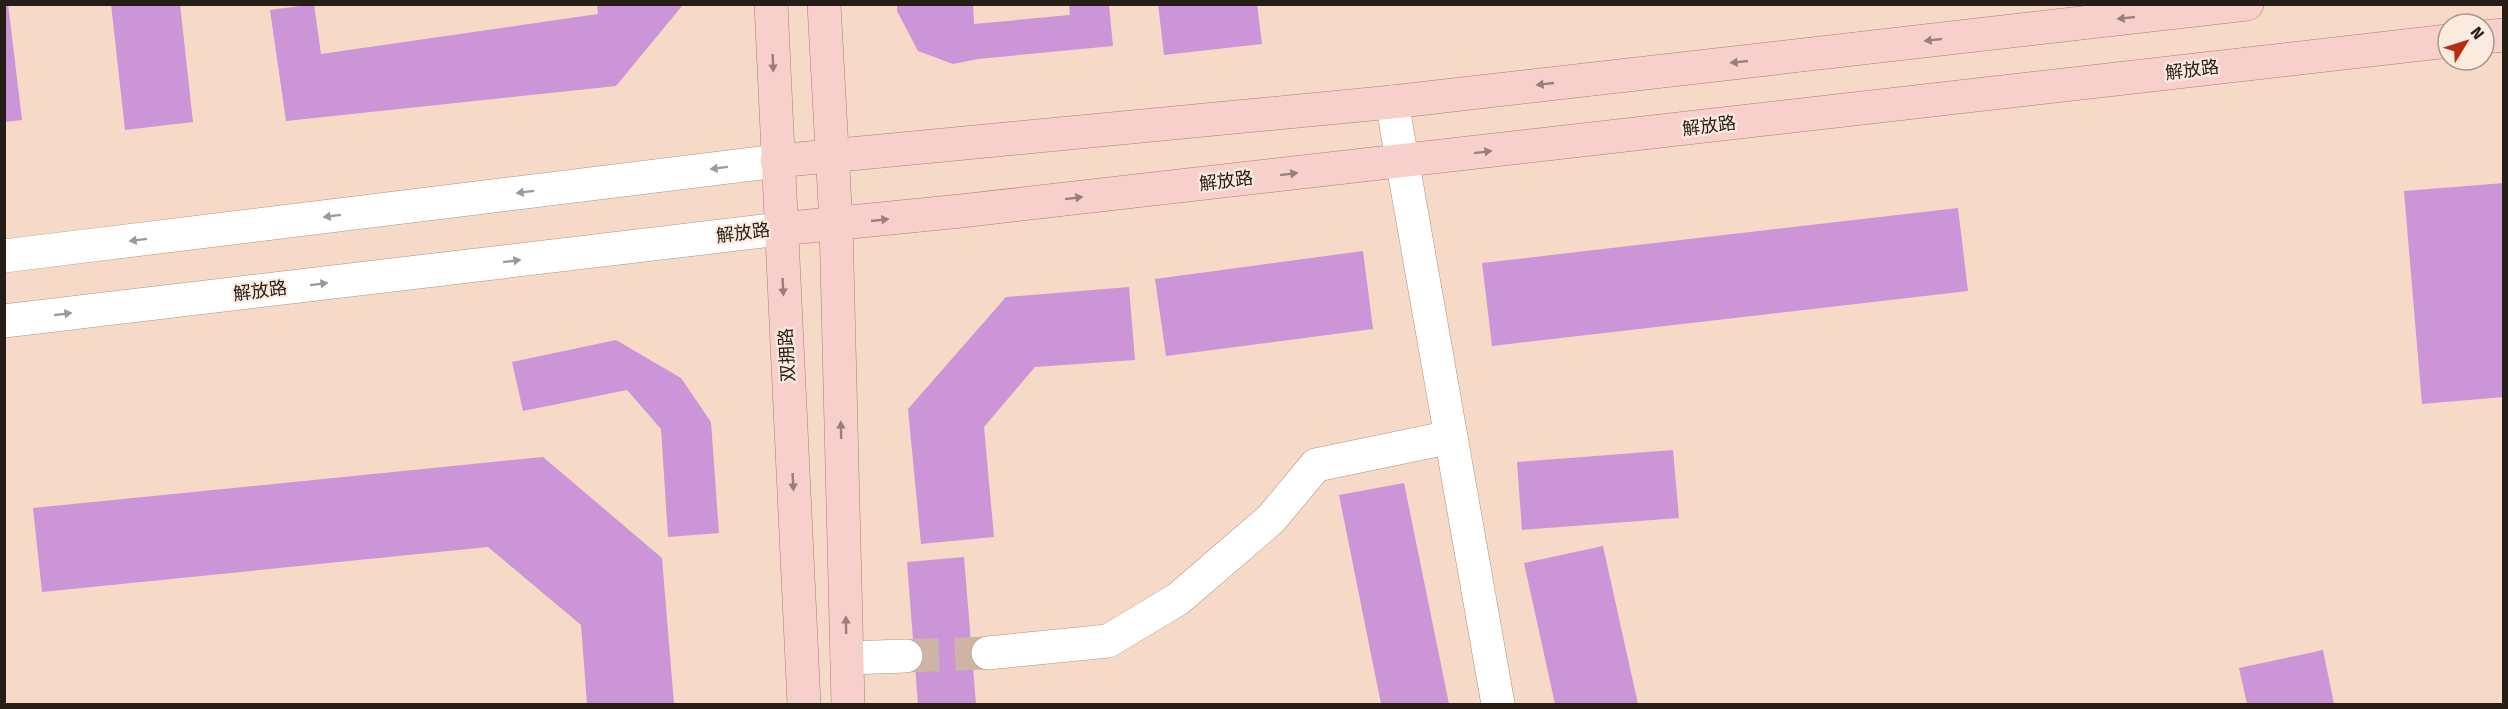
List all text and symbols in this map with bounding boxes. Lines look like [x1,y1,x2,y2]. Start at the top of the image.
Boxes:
north arrow [2436,12,2496,72]
one-way arrow [2117,13,2136,23]
text: N [2467,23,2488,43]
one-way arrow [1923,35,1942,45]
one-way arrow [769,53,778,72]
street label: 解放路 [2164,56,2220,84]
one-way arrow [1729,57,1748,67]
one-way arrow [1536,79,1555,89]
street label: 解放路 [1681,112,1737,140]
one-way arrow [1473,147,1492,156]
one-way arrow [709,163,728,173]
street label: 解放路 [1198,167,1254,195]
one-way arrow [1279,169,1298,179]
one-way arrow [516,187,535,197]
one-way arrow [1065,194,1084,203]
one-way arrow [322,211,341,221]
one-way arrow [871,215,890,225]
street label: 解放路 [715,219,771,247]
one-way arrow [129,235,148,245]
one-way arrow [503,256,522,265]
street label: 解放路 [232,277,288,305]
one-way arrow [779,278,788,297]
one-way arrow [309,279,328,289]
one-way arrow [53,310,72,319]
street label: 双拥路 [775,327,799,383]
one-way arrow [836,421,846,440]
one-way arrow [788,472,797,491]
one-way arrow [841,616,851,635]

